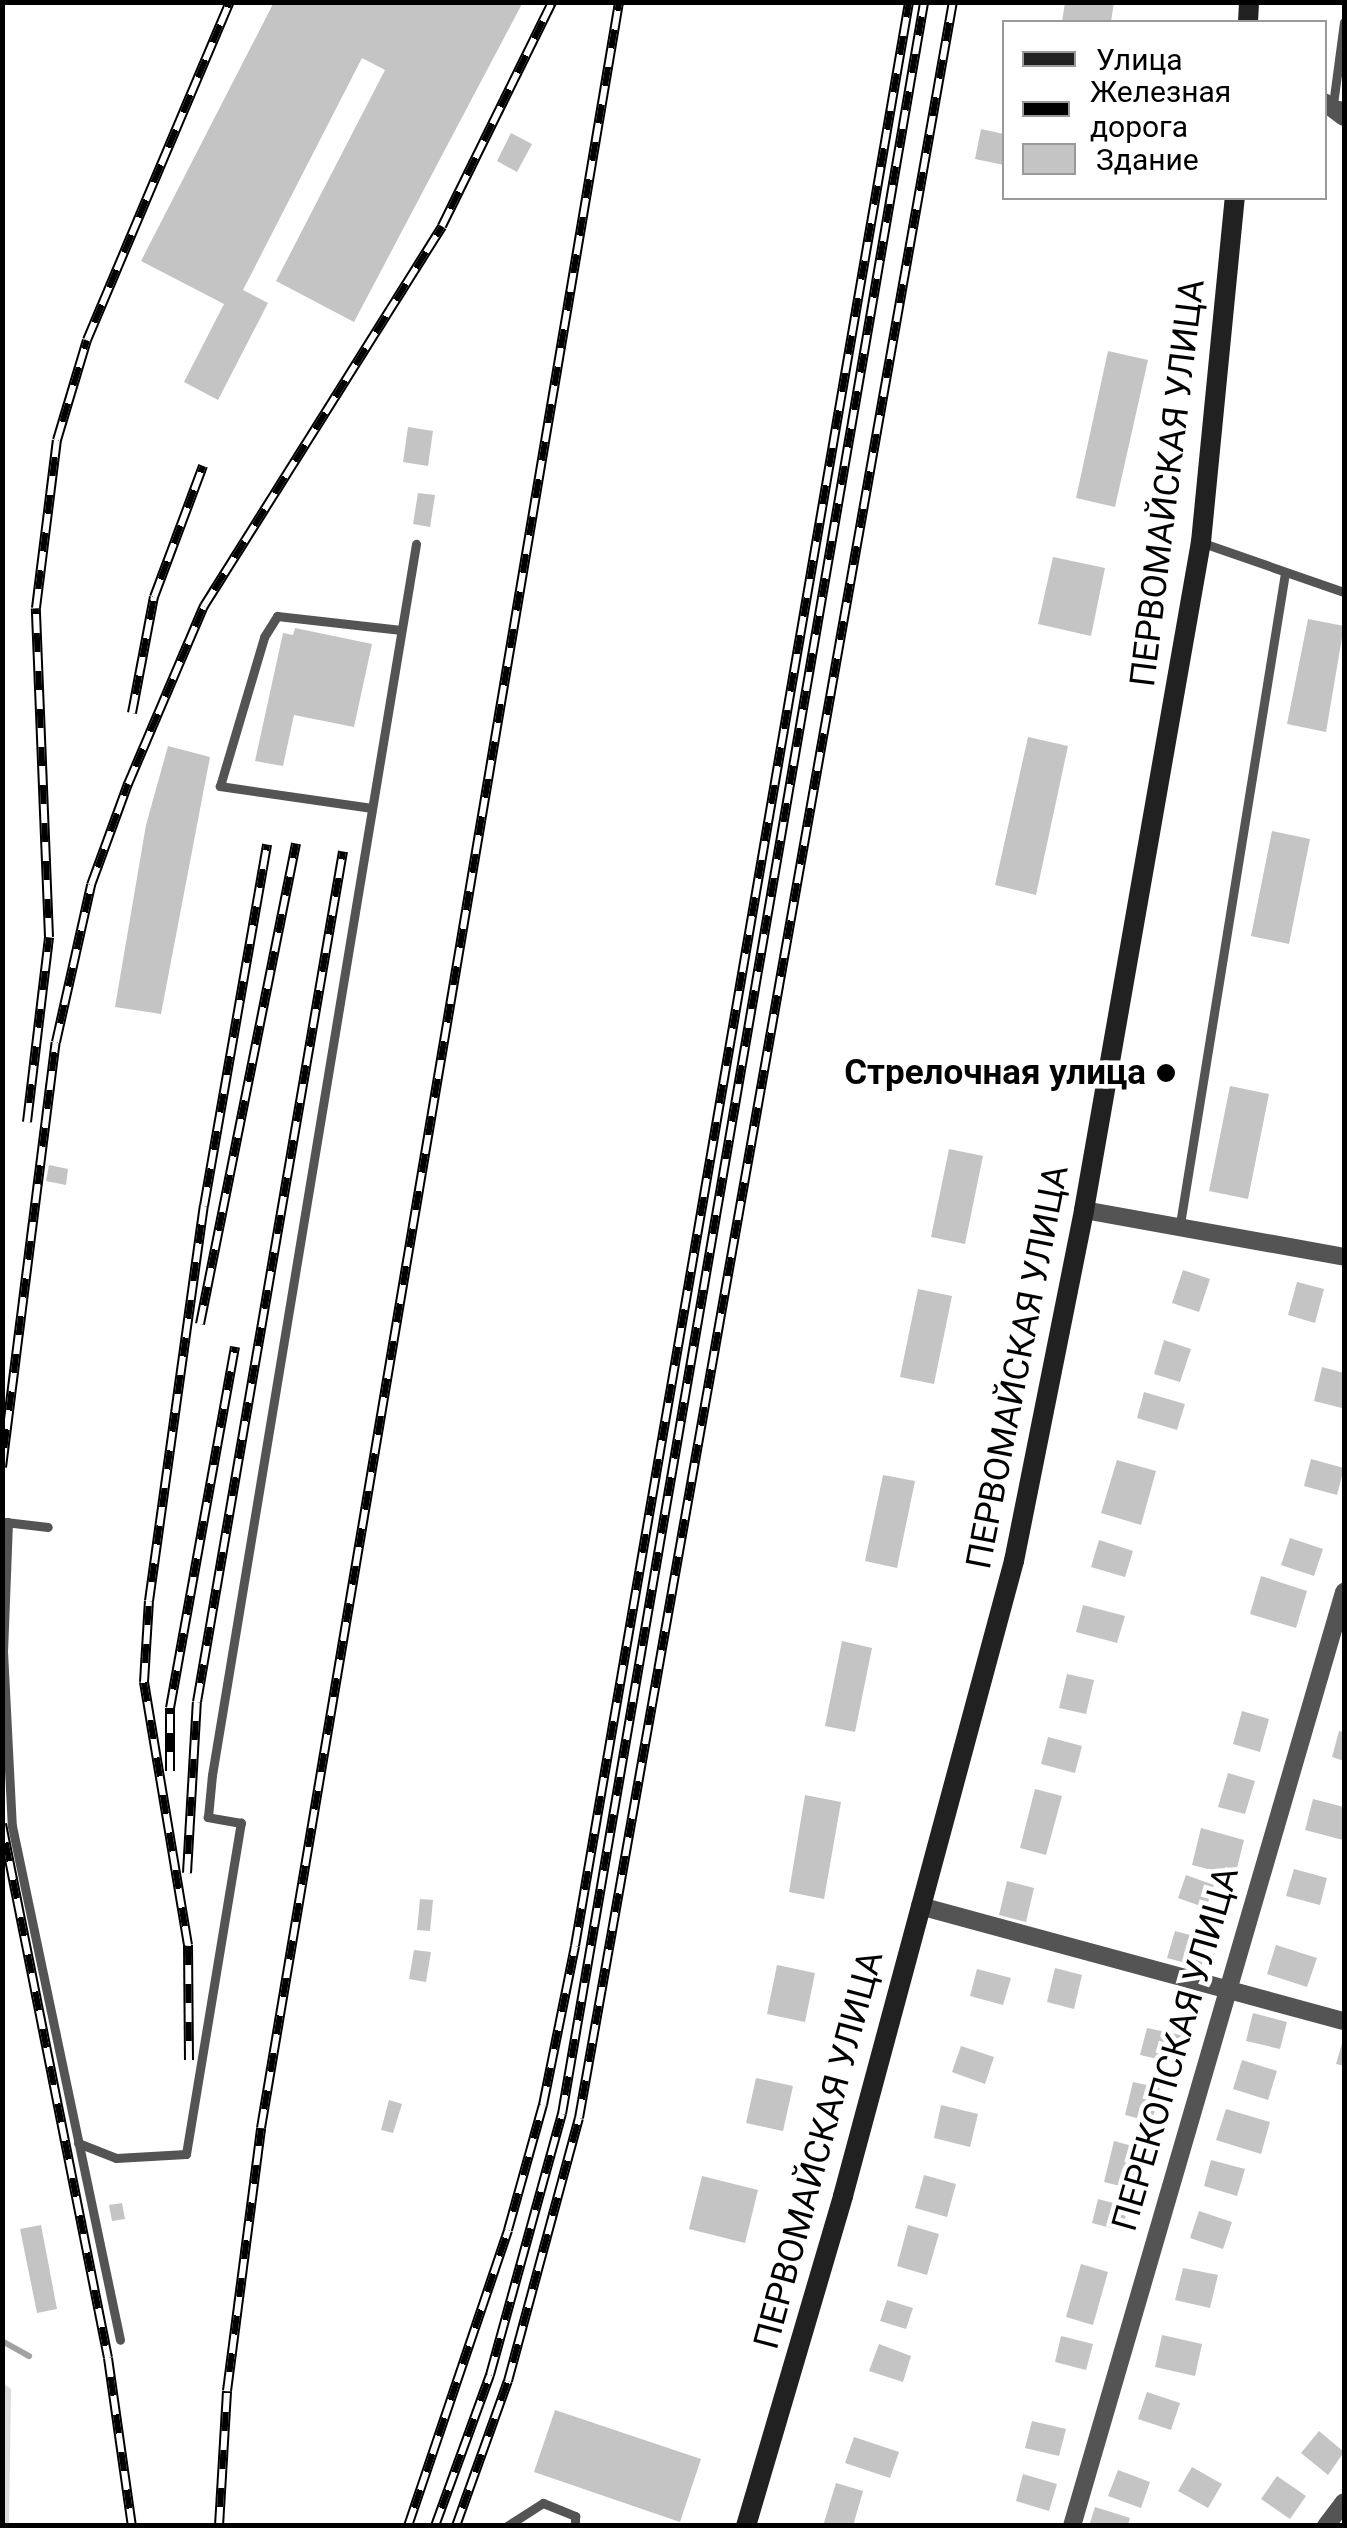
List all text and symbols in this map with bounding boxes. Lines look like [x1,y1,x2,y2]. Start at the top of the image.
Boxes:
legend [1002,20,1327,200]
text: Улица [1096,42,1183,77]
text: Железная дорога [1090,74,1231,144]
text: Здание [1096,142,1199,177]
street label: ПЕРВОМАЙСКАЯ УЛИЦА [1122,277,1214,689]
place label: Стрелочная улица [844,1052,1146,1094]
marker: Стрелочная улица [1155,1062,1177,1084]
street label: ПЕРВОМАЙСКАЯ УЛИЦА [958,1162,1078,1572]
street label: ПЕРЕКОПСКАЯ УЛИЦА [1104,1862,1248,2236]
street label: ПЕРВОМАЙСКАЯ УЛИЦА [746,1946,892,2354]

